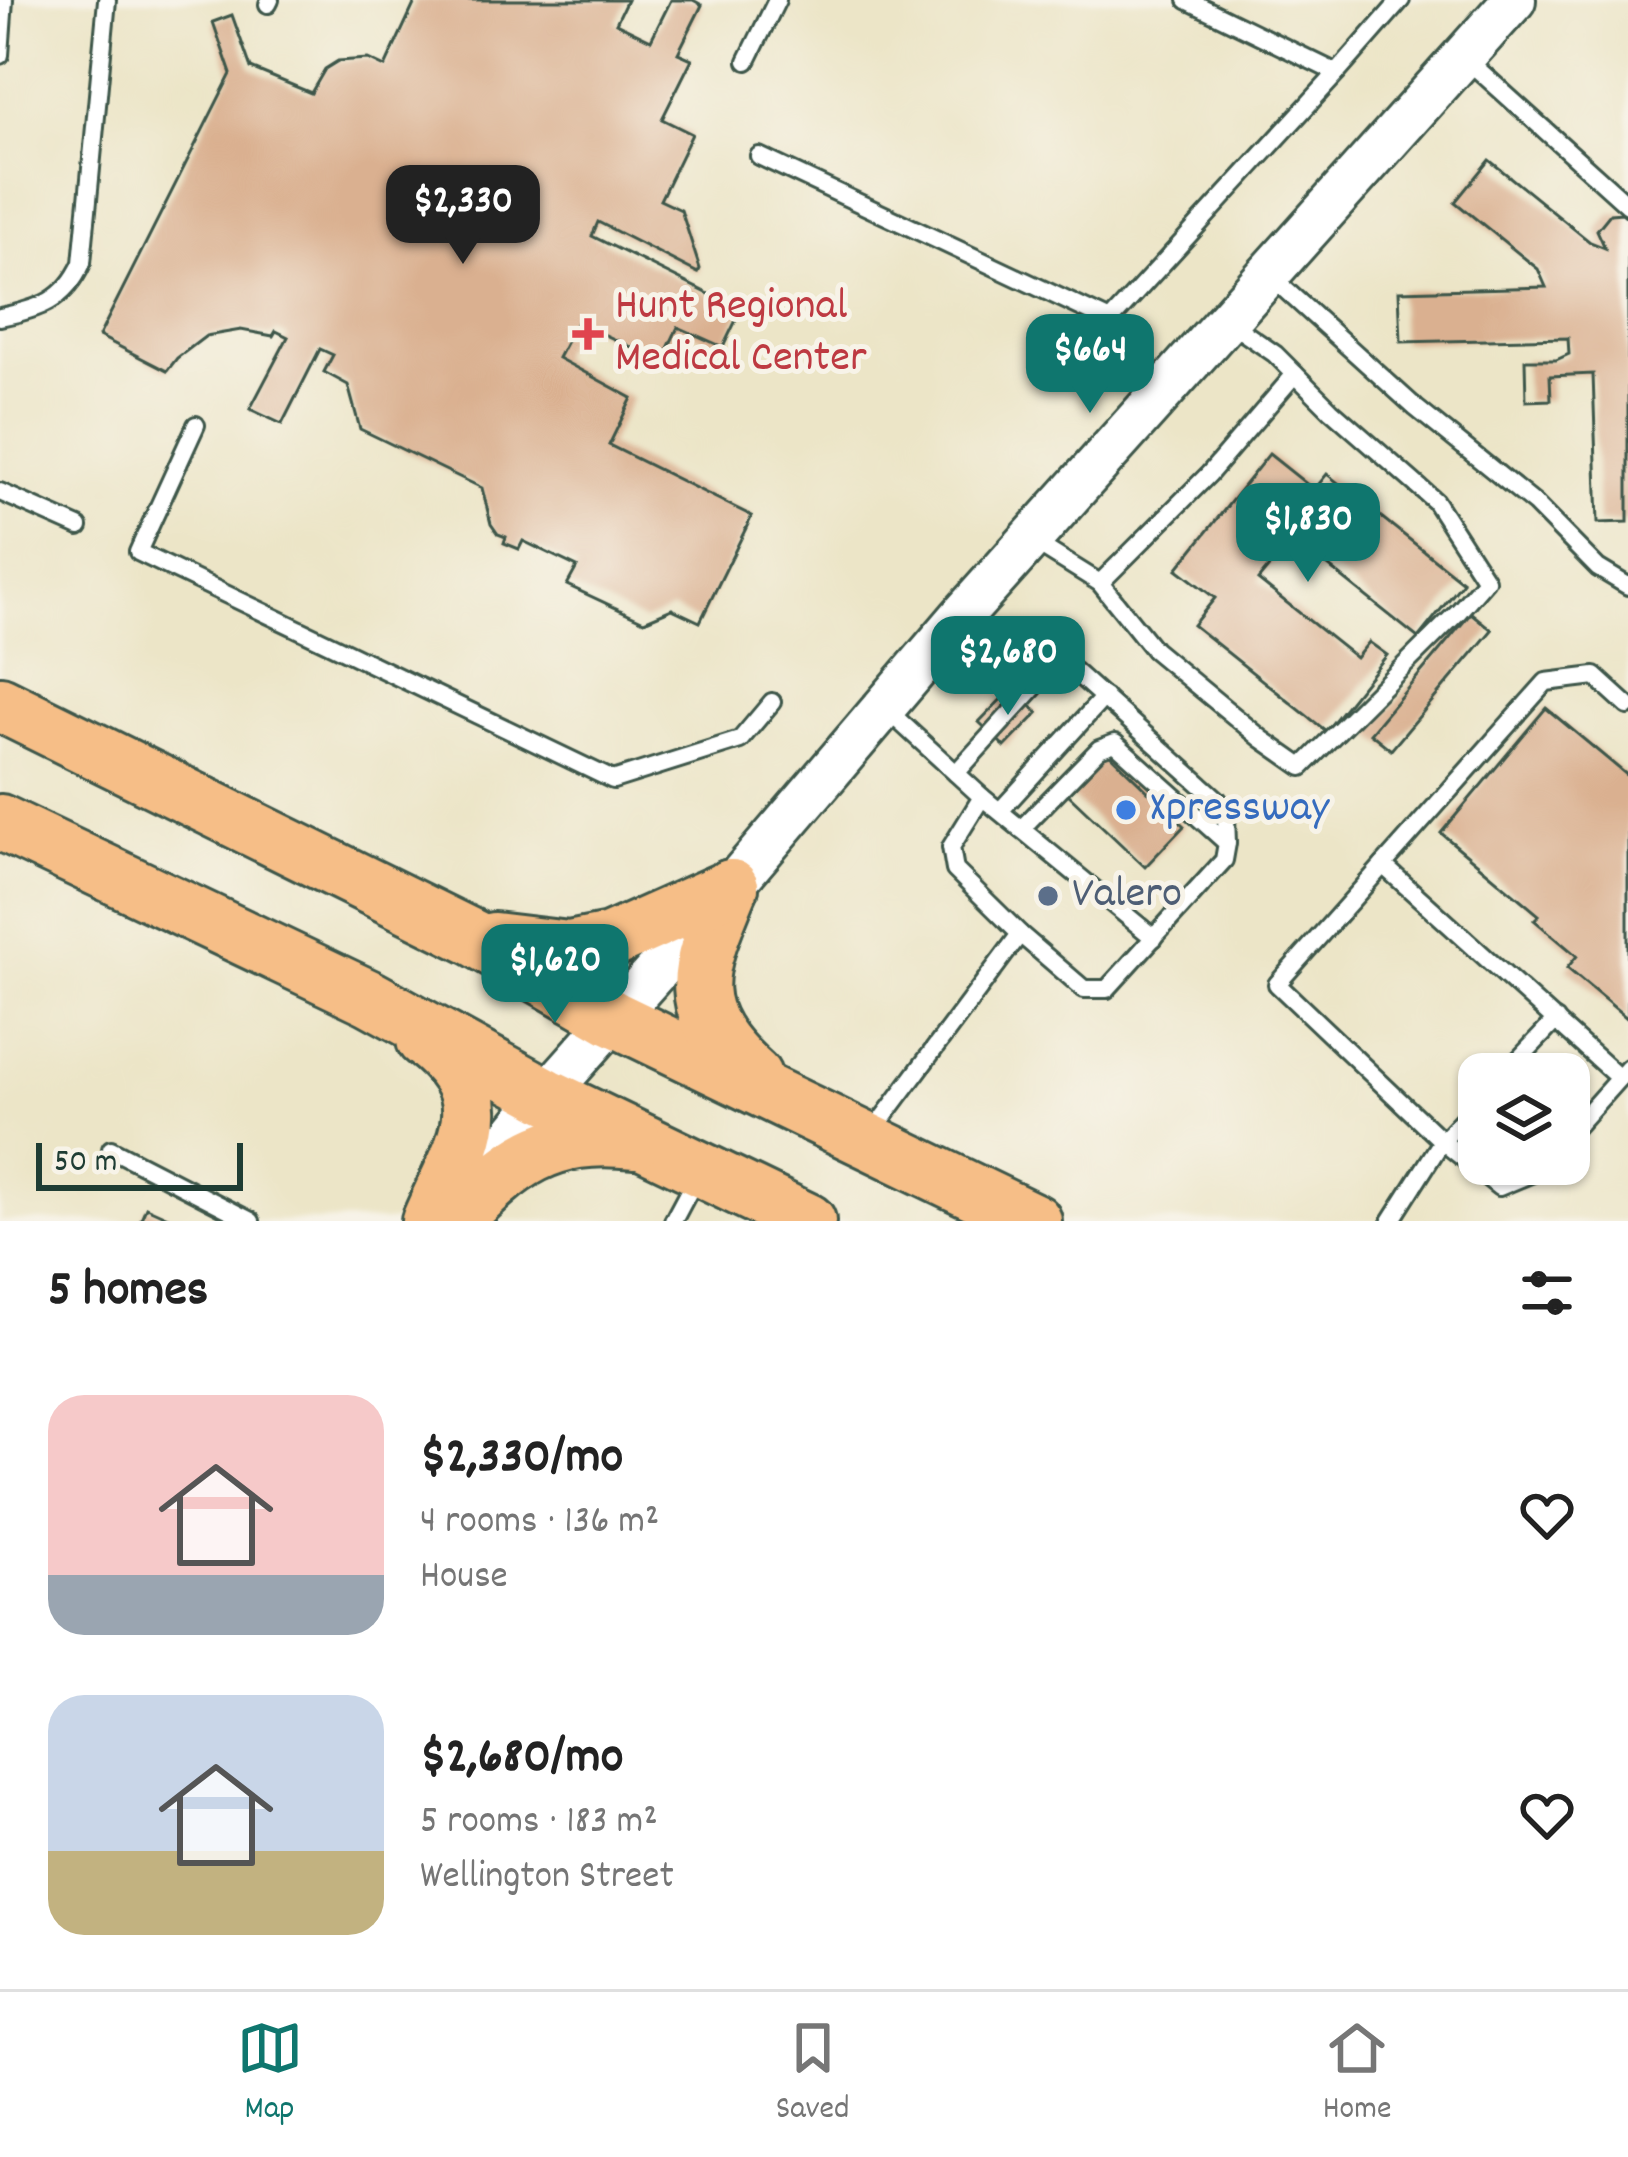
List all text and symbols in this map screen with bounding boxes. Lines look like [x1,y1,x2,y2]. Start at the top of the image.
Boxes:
pin: $2,330 [365,165,561,267]
text: $2,330 [413,176,513,231]
place label: Hunt Regional Medical Center [615,276,867,392]
pin: $664 [1019,314,1161,416]
marker: Hunt Regional Medical Center [572,318,604,350]
text: $664 [1053,325,1127,380]
pin: $1,830 [1210,483,1406,585]
text: $1,830 [1263,494,1353,549]
pin: $2,680 [910,616,1106,718]
text: $2,680 [958,627,1058,682]
place label: Xpressway [1150,778,1330,842]
marker: Xpressway [1113,797,1139,823]
place label: Valero [1072,864,1182,928]
marker: Valero [1035,883,1061,909]
pin: $1,620 [457,924,653,1026]
text: $1,620 [508,935,602,990]
map controls [1458,1053,1590,1185]
button: layers [1458,1053,1590,1185]
scale bar [36,1137,243,1190]
text: 50 m [54,1140,118,1187]
text: 5 homes [48,1257,208,1329]
icon: filters [1514,1260,1580,1326]
text: $2,330/mo [420,1424,623,1496]
icon: home [144,1443,288,1587]
icon: heart [1514,1482,1580,1548]
text: 4 rooms · 136 m² [420,1496,659,1551]
text: House [420,1551,508,1606]
text: $2,680/mo [420,1724,623,1796]
icon: home [144,1743,288,1887]
icon: heart [1514,1782,1580,1848]
text: 5 rooms · 183 m² [420,1796,658,1851]
text: Wellington Street [420,1851,674,1906]
tab: Map [237,2015,303,2134]
tab: Saved [776,2015,850,2134]
tab: Home [1323,2015,1391,2134]

